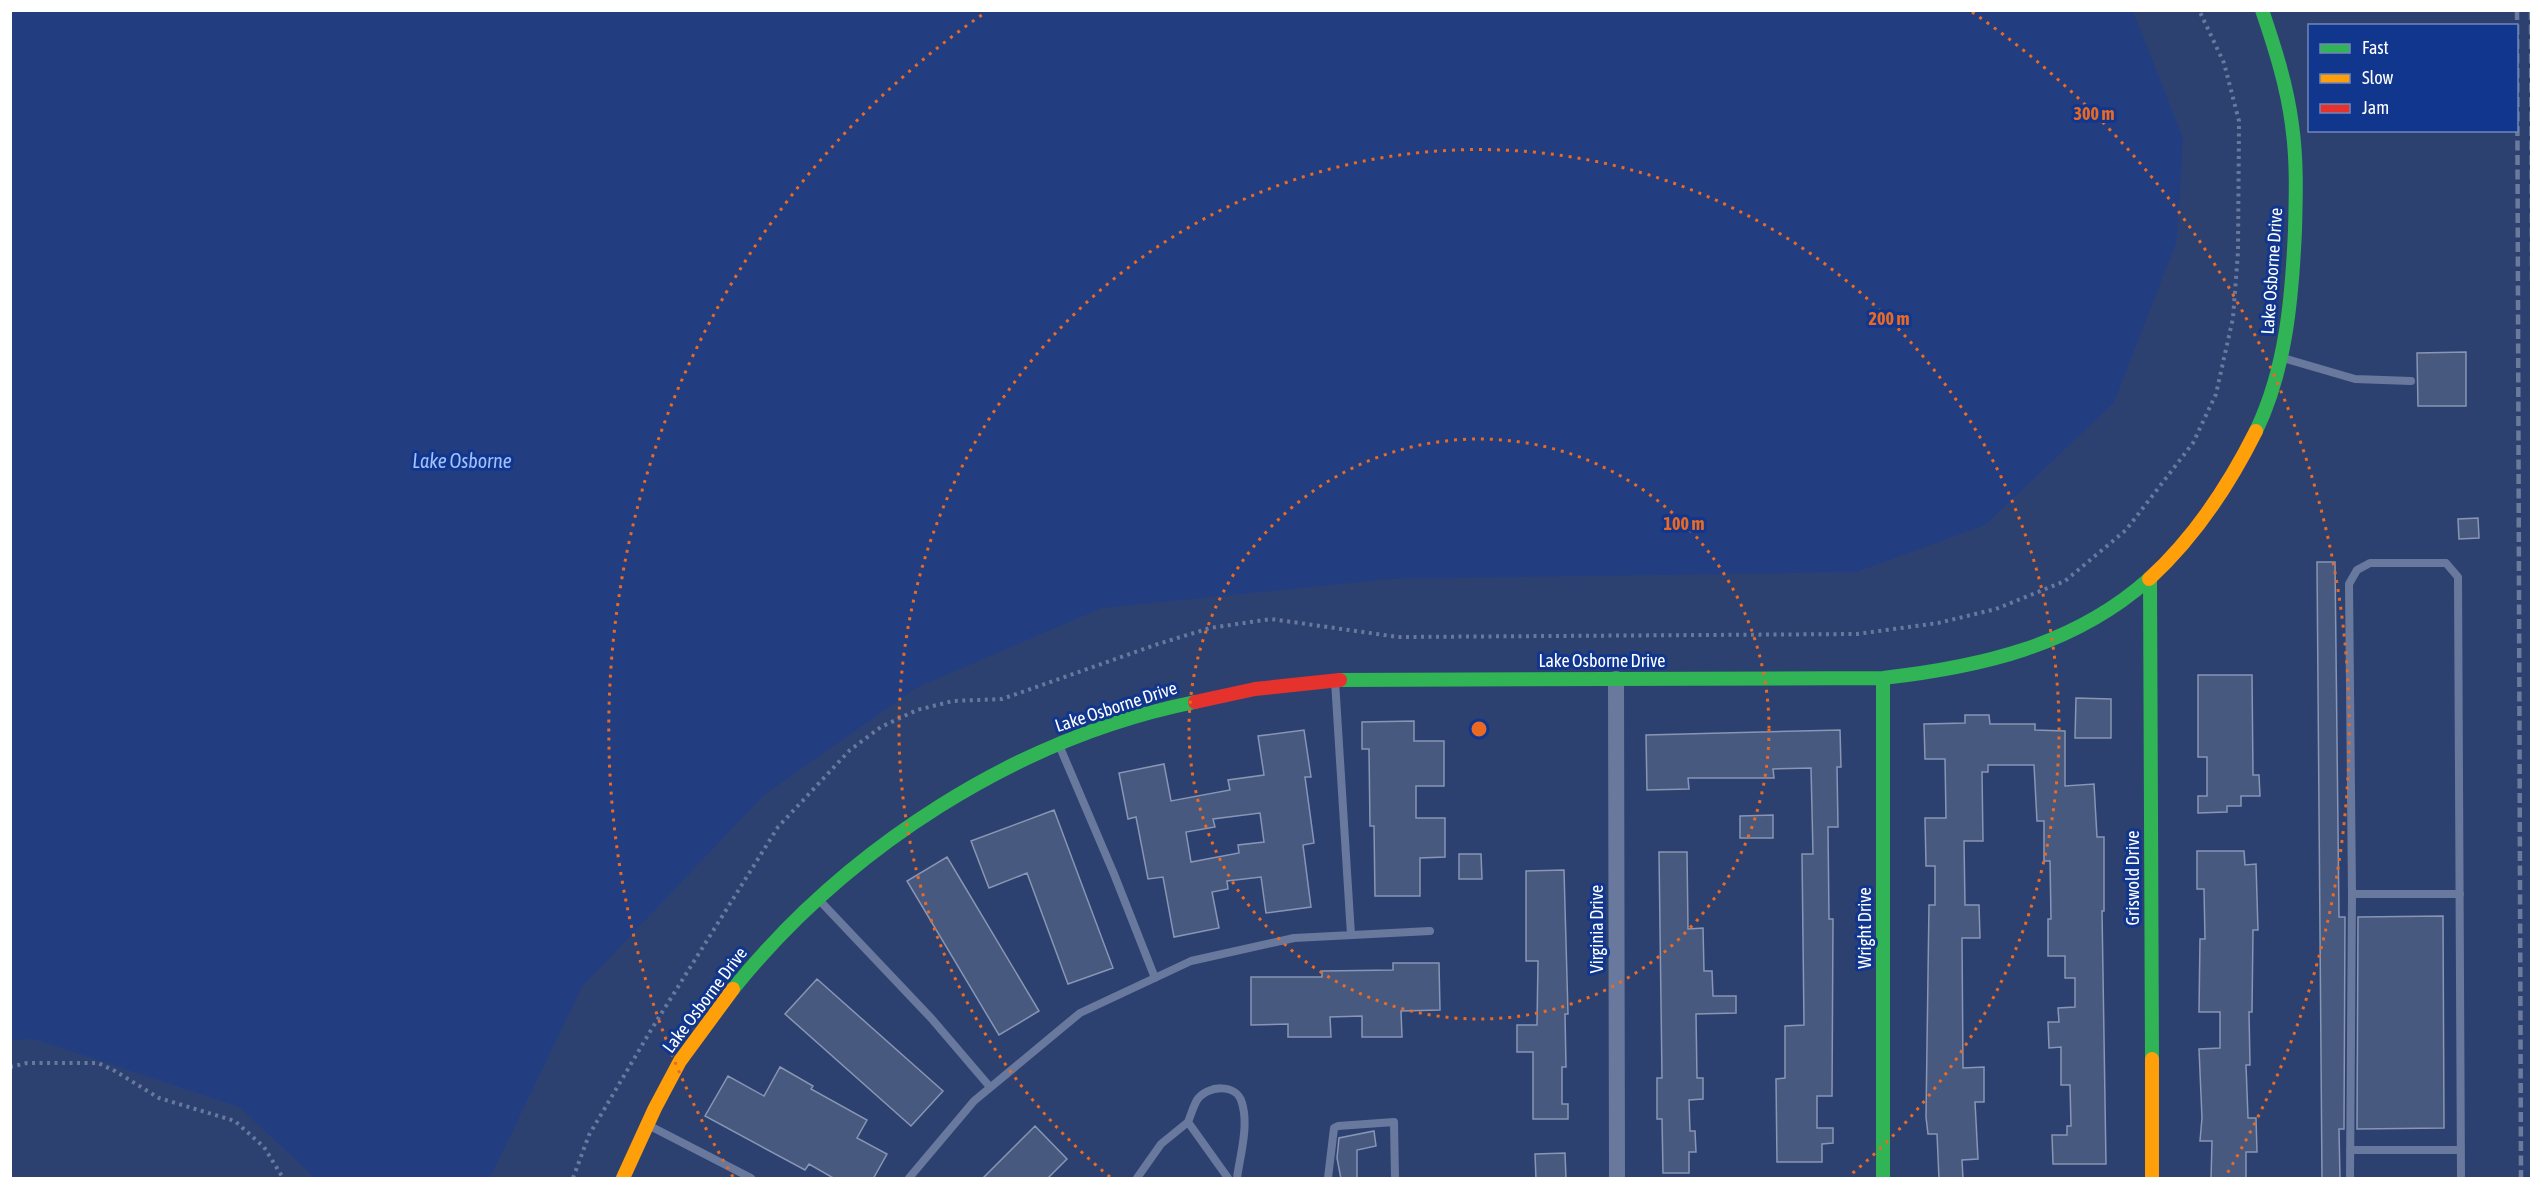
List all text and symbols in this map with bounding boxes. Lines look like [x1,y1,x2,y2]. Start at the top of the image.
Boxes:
legend [2308,24,2518,132]
text: Fast [2362,37,2389,58]
text: Slow [2362,67,2393,88]
text: Jam [2362,97,2389,118]
text: 300 m [2074,103,2114,124]
street label: Lake Osborne Drive [2257,207,2286,335]
text: 200 m [1869,308,1909,329]
water label: Lake Osborne [412,449,512,472]
text: 100 m [1664,513,1704,534]
street label: Lake Osborne Drive [1538,650,1666,671]
street label: Lake Osborne Drive [1052,677,1179,736]
centre of rings [1469,719,1489,739]
street label: Griswold Drive [2122,831,2143,925]
street label: Virginia Drive [1586,885,1607,973]
street label: Wright Drive [1854,887,1875,969]
street label: Lake Osborne Drive [658,943,751,1057]

